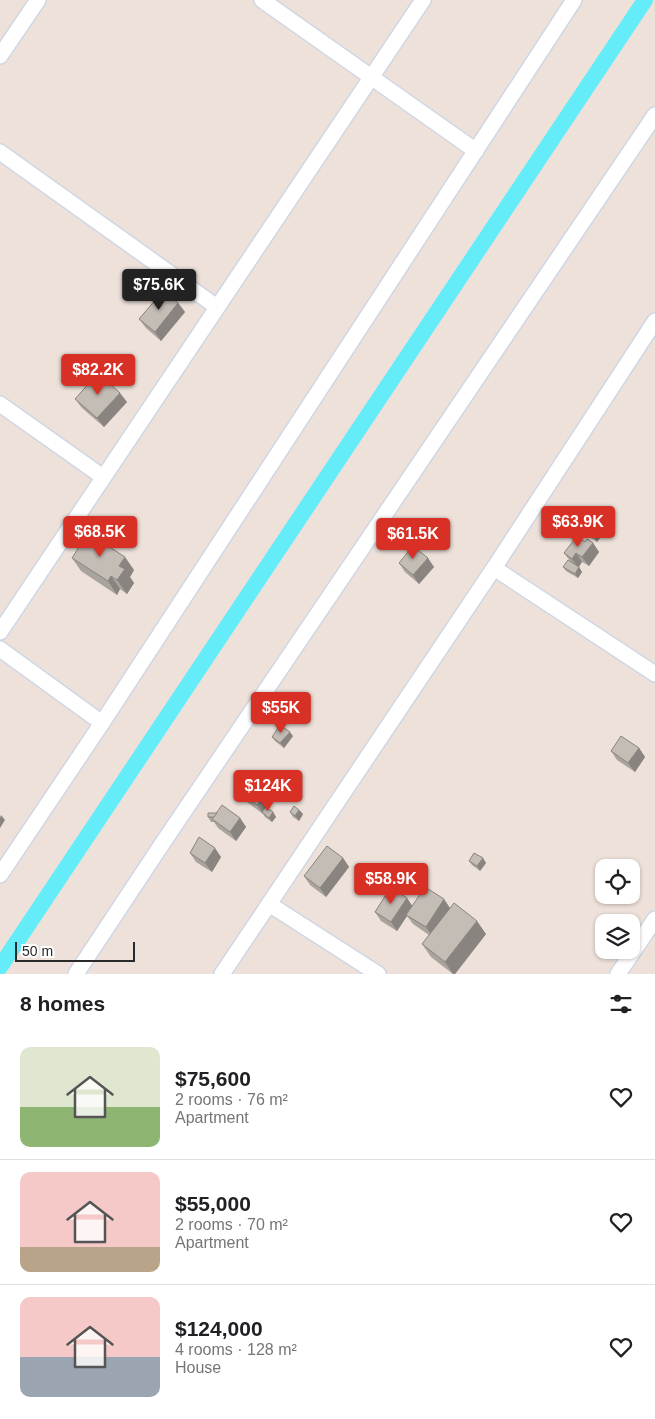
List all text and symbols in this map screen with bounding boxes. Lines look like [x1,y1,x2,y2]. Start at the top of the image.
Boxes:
pin: $75.6K [118,268,200,311]
text: $75.6K [133,276,185,293]
pin: $82.2K [57,354,139,396]
text: $82.2K [72,361,124,378]
pin: $63.9K [537,506,619,548]
text: $63.9K [552,513,604,530]
pin: $68.5K [59,516,141,558]
pin: $61.5K [372,518,454,560]
text: $68.5K [74,523,126,540]
text: $61.5K [387,525,439,542]
pin: $55K [251,692,311,734]
text: $55K [262,699,300,716]
pin: $124K [233,770,303,812]
text: $124K [244,777,292,794]
map controls [595,859,640,959]
button: locate [595,859,640,904]
pin: $58.9K [350,862,432,905]
text: $58.9K [365,870,417,887]
button: layers [595,914,640,959]
scale bar [15,939,135,962]
text: 50 m [22,943,53,959]
icon: filters [607,990,635,1018]
text: 8 homes [20,992,105,1015]
icon: home [60,1067,120,1127]
text: $75,600 [175,1067,251,1090]
icon: heart [607,1083,635,1111]
text: 2 rooms · 76 m² [175,1091,288,1108]
text: Apartment [175,1109,249,1126]
icon: home [60,1192,120,1252]
text: $55,000 [175,1192,251,1215]
icon: heart [607,1208,635,1236]
text: 2 rooms · 70 m² [175,1216,288,1233]
text: Apartment [175,1234,249,1251]
icon: home [60,1317,120,1377]
text: $124,000 [175,1317,263,1340]
icon: heart [607,1333,635,1361]
text: 4 rooms · 128 m² [175,1341,297,1358]
text: House [175,1359,221,1376]

